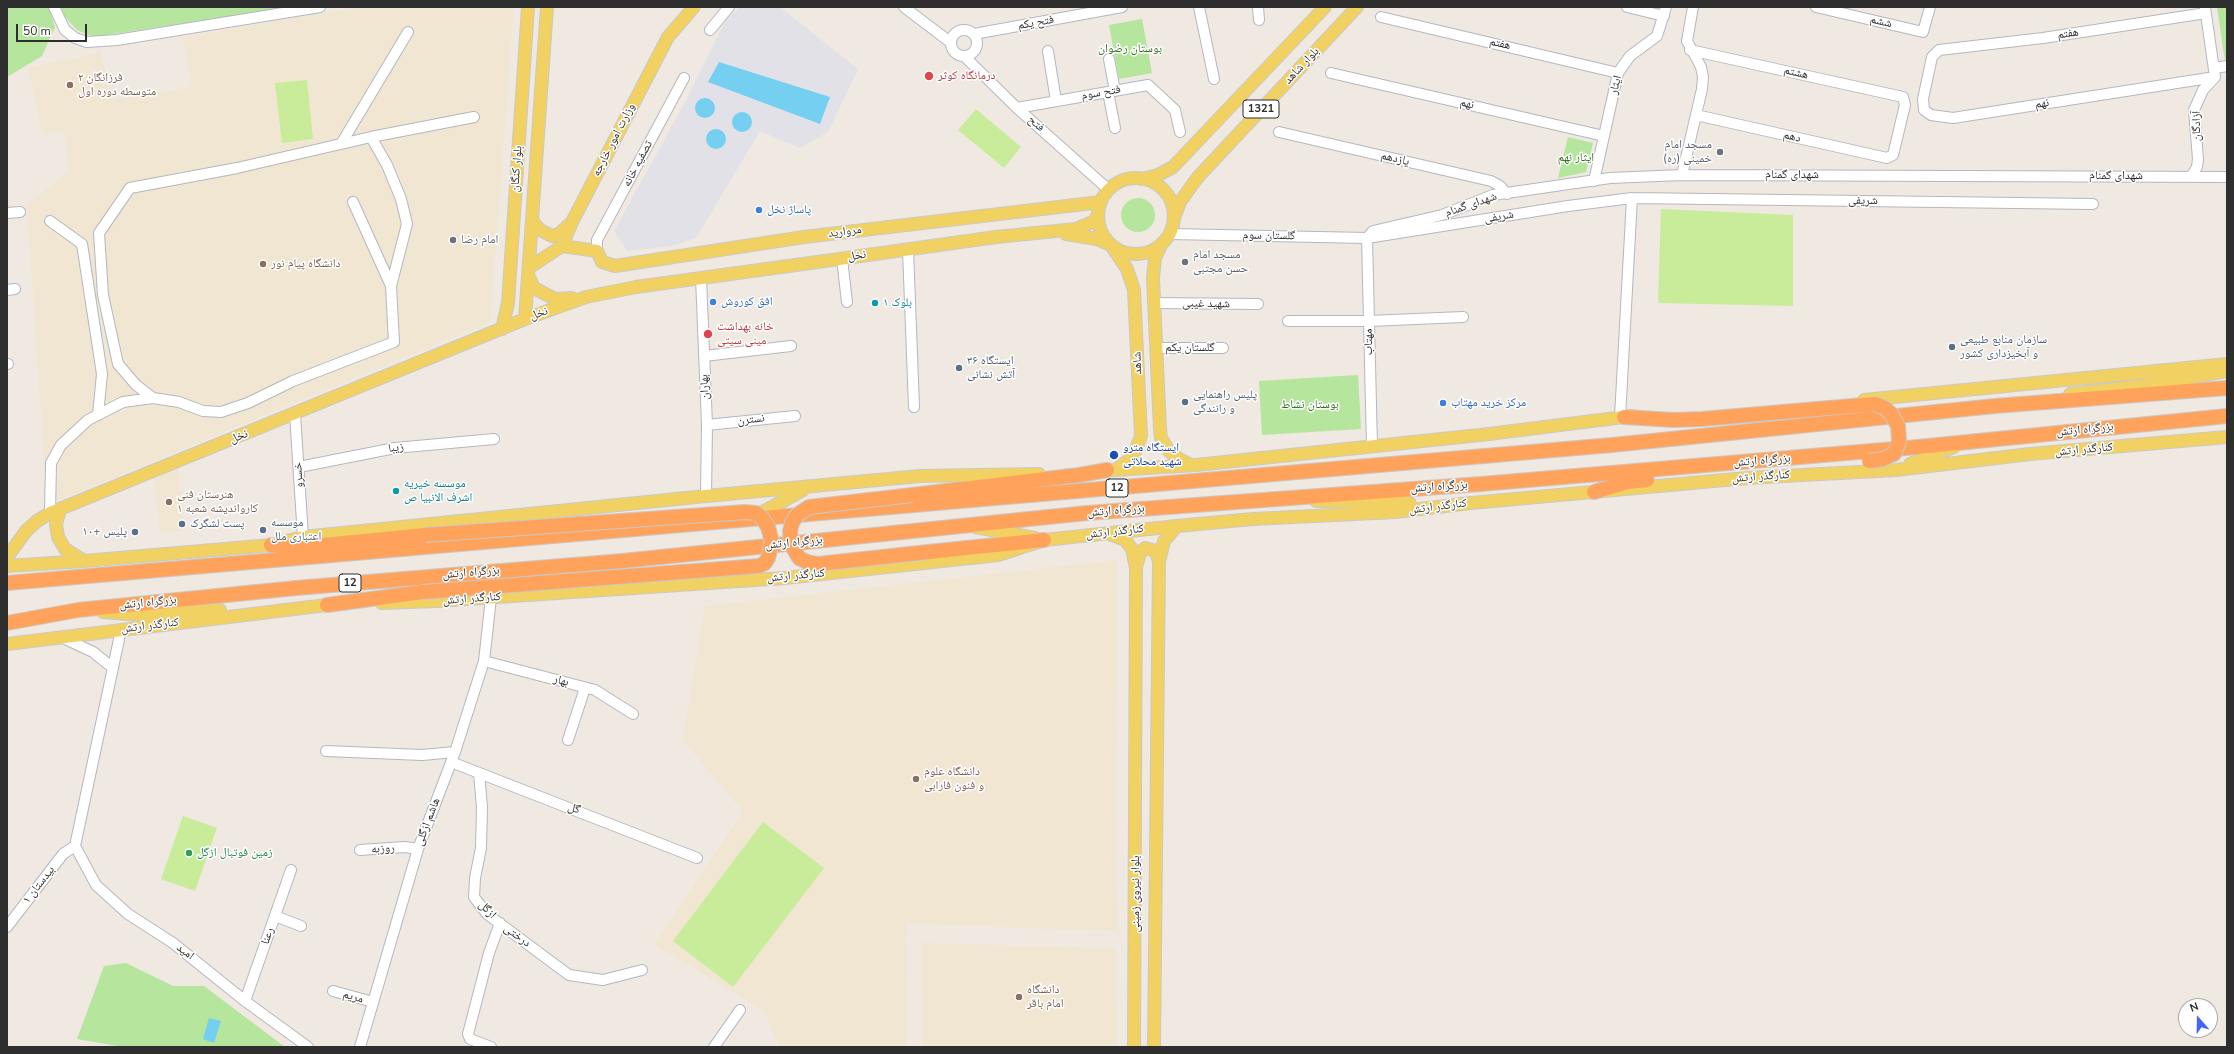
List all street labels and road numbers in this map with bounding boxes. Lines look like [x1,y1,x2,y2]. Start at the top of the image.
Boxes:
street label: ششم [1869,12,1893,32]
street label: فتح یکم [1017,13,1055,33]
street label: هفتم [2056,25,2080,43]
street label: هفتم [1488,35,1512,53]
street label: بلوار شاهد [1281,45,1323,87]
street label: هشتم [1782,63,1810,83]
street label: ایثار [1607,74,1625,96]
street label: فتح سوم [1080,82,1122,104]
street label: نهم [1458,95,1476,113]
street label: نهم [2034,96,2050,112]
road number: 1321 [1243,100,1279,118]
street label: وزارت امور خارجه [589,101,639,179]
street label: آزادگان [2190,111,2204,141]
street label: فتح [1025,113,1047,135]
street label: دهم [1782,128,1802,146]
street label: تصفیه خانه [620,138,656,190]
street label: بلوار کنگان [508,145,526,193]
street label: یازدهم [1379,149,1411,169]
street label: شهدای گمنام [1765,168,1819,182]
street label: شهدای گمنام [2089,169,2143,183]
street label: شهدای گمنام [1443,189,1499,221]
street label: شریفی [1848,194,1878,208]
street label: شریفی [1483,208,1515,226]
street label: مروارید [828,223,862,241]
street label: گلستان سوم [1243,228,1295,244]
street label: نخل [847,248,867,264]
street label: شهید غیبی [1182,296,1230,312]
street label: نخل [528,304,550,324]
street label: مهتاب [1362,329,1376,355]
street label: گلستان یکم [1165,341,1215,355]
street label: شاهد [1130,351,1146,375]
street label: بهاران [697,374,713,400]
street label: نسترن [737,411,765,429]
street label: بزرگراه ارتش [2056,420,2114,440]
street label: نخل [228,427,250,447]
street label: زیبا [387,440,405,456]
street label: کنارگذر ارتش [2054,440,2114,460]
street label: بزرگراه ارتش [1733,451,1791,471]
street label: خسرو [291,462,307,488]
street label: کنارگذر ارتش [1731,468,1791,486]
street label: بزرگراه ارتش [1410,478,1468,496]
road number: 12 [1106,479,1128,497]
street label: کنارگذر ارتش [1408,496,1468,518]
street label: بزرگراه ارتش [1087,501,1145,521]
street label: کنارگذر ارتش [1085,522,1145,542]
street label: بزرگراه ارتش [765,533,823,553]
street label: بزرگراه ارتش [442,563,500,583]
street label: کنارگذر ارتش [766,566,826,586]
road number: 12 [339,574,361,592]
street label: کنارگذر ارتش [442,590,502,608]
street label: بزرگراه ارتش [119,593,177,613]
street label: کنارگذر ارتش [120,615,180,637]
street label: بهار [552,672,570,690]
street label: هاشم ازگلی [412,796,444,848]
street label: گل [566,800,582,818]
street label: روزبه [371,841,395,857]
street label: بلوار نیروی زمینی [1129,855,1143,933]
street label: بیدستان ۱ [20,863,58,907]
street label: ازگل [475,898,499,922]
street label: درختی [501,921,533,951]
street label: رعنا [258,926,278,946]
street label: امید [173,941,197,963]
street label: مریم [341,987,365,1007]

